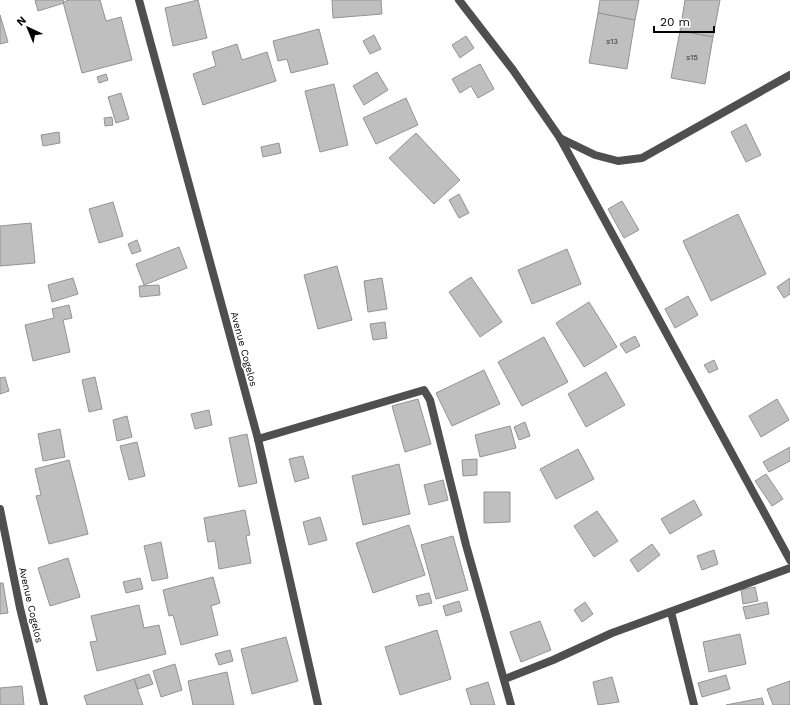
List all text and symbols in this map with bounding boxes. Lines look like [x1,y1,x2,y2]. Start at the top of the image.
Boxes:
north arrow [8,8,48,48]
scale bar [654,8,714,34]
text: N [14,14,29,29]
text: 20 m [660,15,690,29]
house number: s13 [606,37,618,46]
house number: s15 [686,53,698,62]
street label: Avenue Cogelos [229,310,259,388]
street label: Avenue Cogelos [17,566,45,644]

